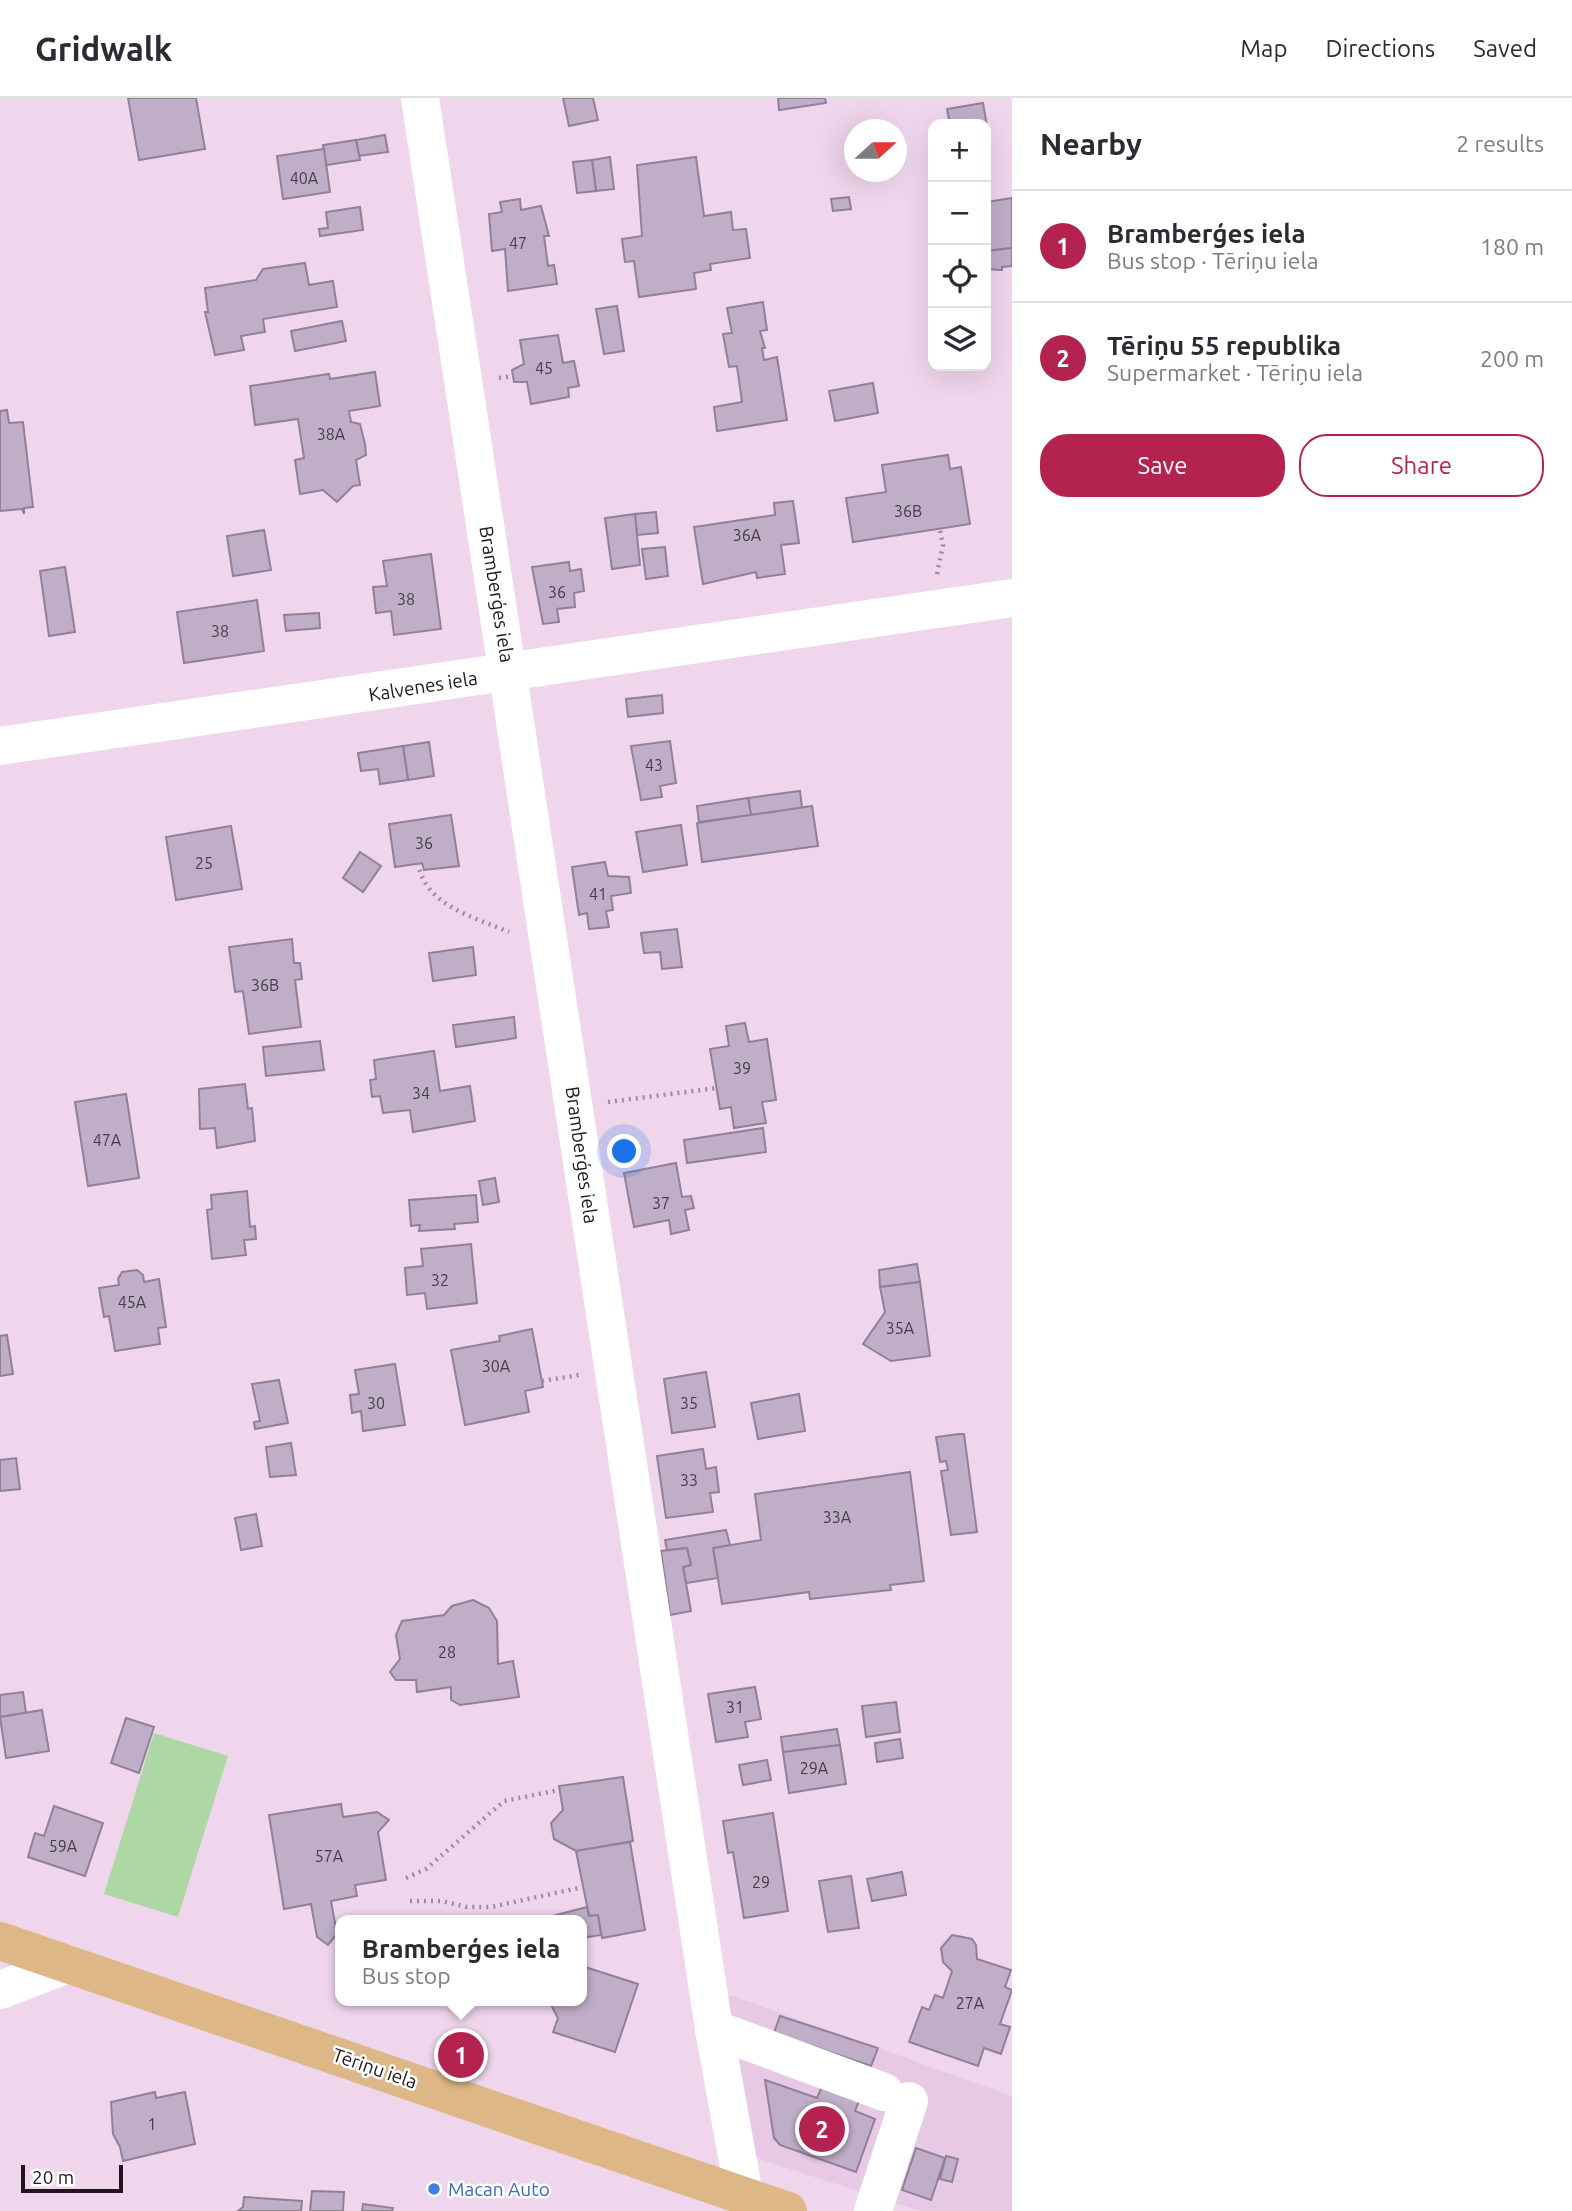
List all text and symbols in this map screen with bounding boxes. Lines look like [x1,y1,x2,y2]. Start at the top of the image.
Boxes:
text: Gridwalk [35,30,172,67]
text: Map [1240,35,1287,62]
text: Directions [1325,35,1435,62]
text: Saved [1473,35,1537,62]
north arrow [844,119,907,182]
map controls [928,119,991,371]
button: + [928,119,991,182]
text: Nearby [1040,127,1142,161]
text: 2 results [1456,131,1544,156]
house number: 40A [290,169,319,187]
button: − [928,182,991,245]
text: Bramberģes iela [1107,219,1306,248]
house number: 47 [509,234,527,252]
text: 1 [1057,234,1069,259]
text: 180 m [1480,234,1544,259]
button: locate [928,245,991,308]
text: Bus stop · Tēriņu iela [1107,248,1318,273]
button: layers [928,308,991,371]
text: Tēriņu 55 republika [1107,331,1341,360]
text: 2 [1057,346,1069,371]
text: 200 m [1480,346,1544,371]
house number: 45 [535,359,553,377]
text: Supermarket · Tēriņu iela [1107,360,1363,385]
house number: 38A [317,425,346,443]
button: Save [1040,434,1285,497]
button: Share [1299,434,1544,497]
house number: 36B [894,502,922,520]
street label: Bramberģes iela [475,524,519,664]
house number: 36A [733,526,762,544]
house number: 36 [548,583,566,601]
house number: 38 [397,590,415,608]
house number: 38 [211,622,229,640]
street label: Kalvenes iela [367,667,479,705]
house number: 43 [645,756,663,774]
house number: 36 [415,834,433,852]
house number: 25 [195,854,213,872]
house number: 41 [589,885,607,903]
house number: 36B [251,976,279,994]
house number: 39 [733,1059,751,1077]
house number: 34 [412,1084,430,1102]
street label: Bramberģes iela [561,1085,603,1225]
house number: 47A [93,1131,122,1149]
your location [607,1134,641,1168]
house number: 37 [652,1194,670,1212]
house number: 32 [431,1271,449,1289]
house number: 45A [118,1293,147,1311]
house number: 35A [886,1319,915,1337]
house number: 30A [482,1357,511,1375]
house number: 30 [367,1394,385,1412]
house number: 35 [680,1394,698,1412]
house number: 33 [680,1471,698,1489]
house number: 33A [823,1508,852,1526]
house number: 28 [438,1643,456,1661]
house number: 31 [726,1698,744,1716]
house number: 29A [800,1759,829,1777]
house number: 59A [49,1837,78,1855]
house number: 57A [315,1847,344,1865]
house number: 29 [752,1873,770,1891]
popup [335,1915,587,2006]
text: Bramberģes iela [362,1934,560,1963]
text: Bus stop [362,1963,451,1988]
house number: 27A [956,1994,985,2012]
pin: 1 [438,2029,484,2081]
street label: Tēriņu iela [330,2043,420,2093]
pin: 2 [799,2103,845,2155]
house number: 1 [147,2115,157,2133]
scale bar [21,2162,122,2194]
text: 20 m [32,2166,74,2188]
place label: Macan Auto [448,2178,550,2200]
marker: Macan Auto [426,2181,442,2197]

